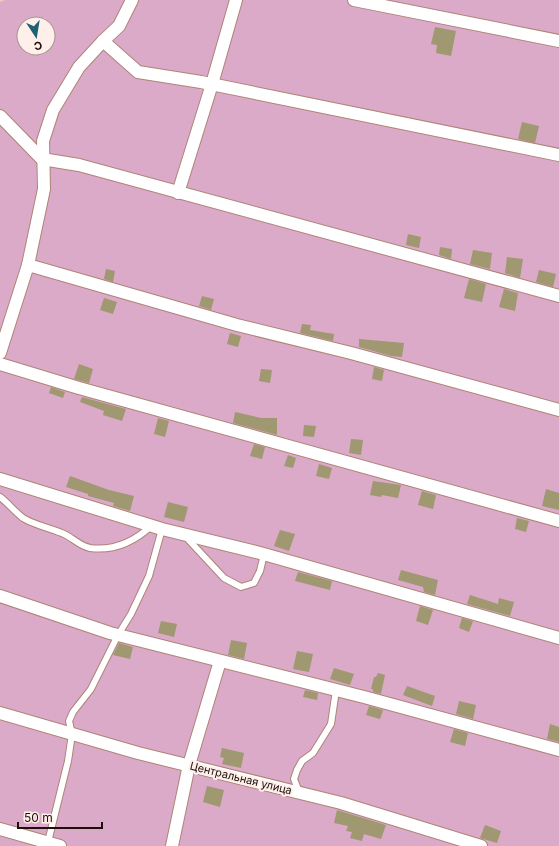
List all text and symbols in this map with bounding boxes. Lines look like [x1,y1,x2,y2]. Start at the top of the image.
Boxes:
north arrow [16,16,56,56]
text: С [33,38,44,53]
street label: Центральная улица [188,759,294,797]
scale bar [18,804,102,830]
text: 50 m [24,810,53,825]

